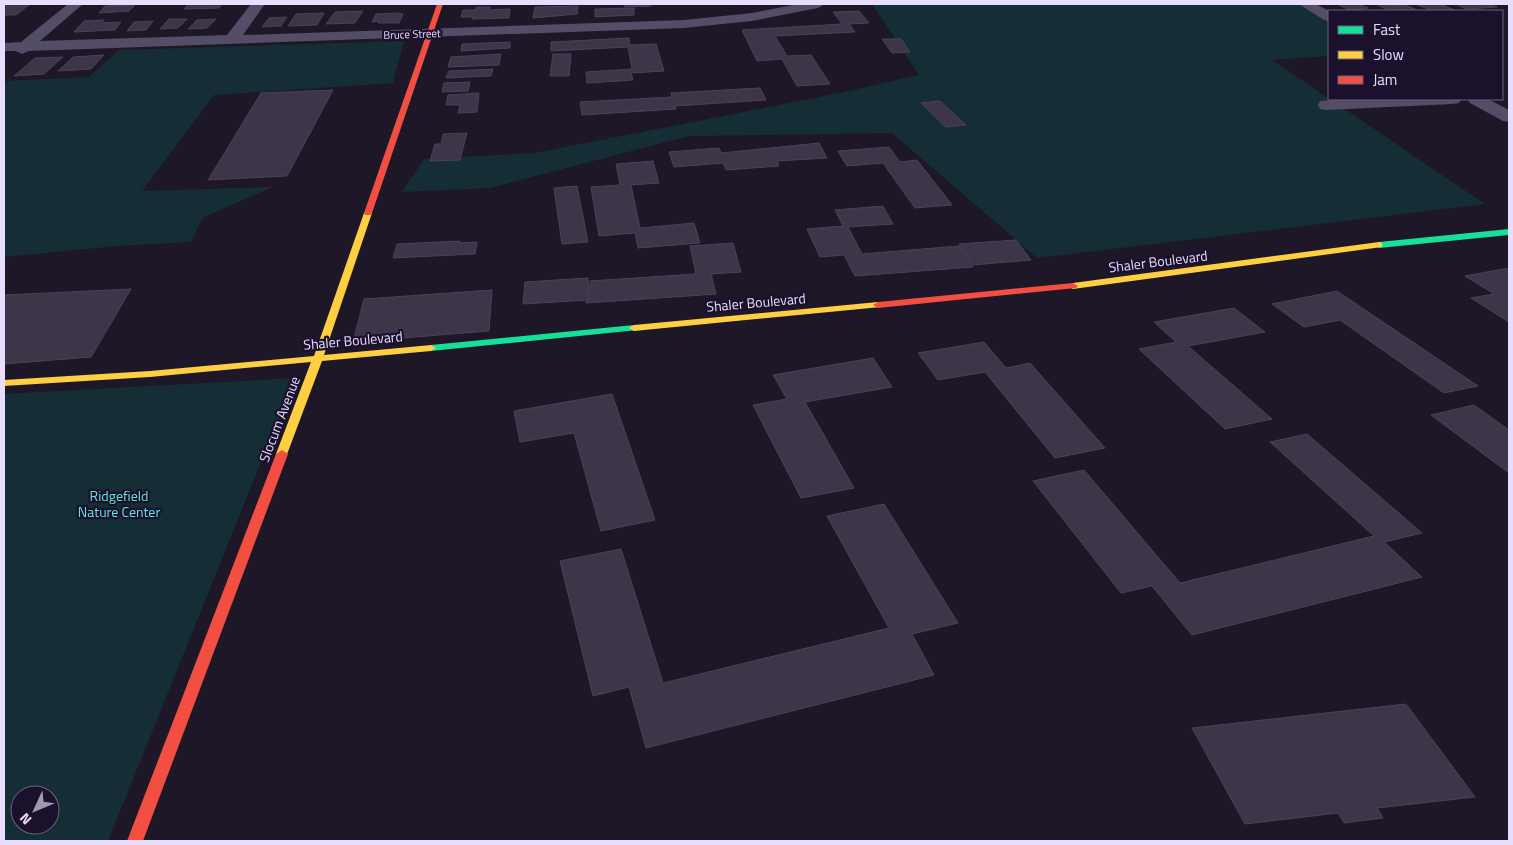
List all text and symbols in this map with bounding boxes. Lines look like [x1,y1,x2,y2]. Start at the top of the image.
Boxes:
legend [1328,10,1503,100]
text: Fast [1373,18,1401,41]
street label: Bruce Street [383,25,441,43]
text: Slow [1373,43,1404,66]
text: Jam [1373,68,1397,91]
street label: Shaler Boulevard [1107,245,1209,277]
street label: Shaler Boulevard [705,287,807,317]
street label: Shaler Boulevard [302,325,404,355]
street label: Slocum Avenue [253,373,305,465]
park label: Ridgefield Nature Center [78,485,160,522]
north arrow [10,785,60,835]
text: N [14,809,36,830]

